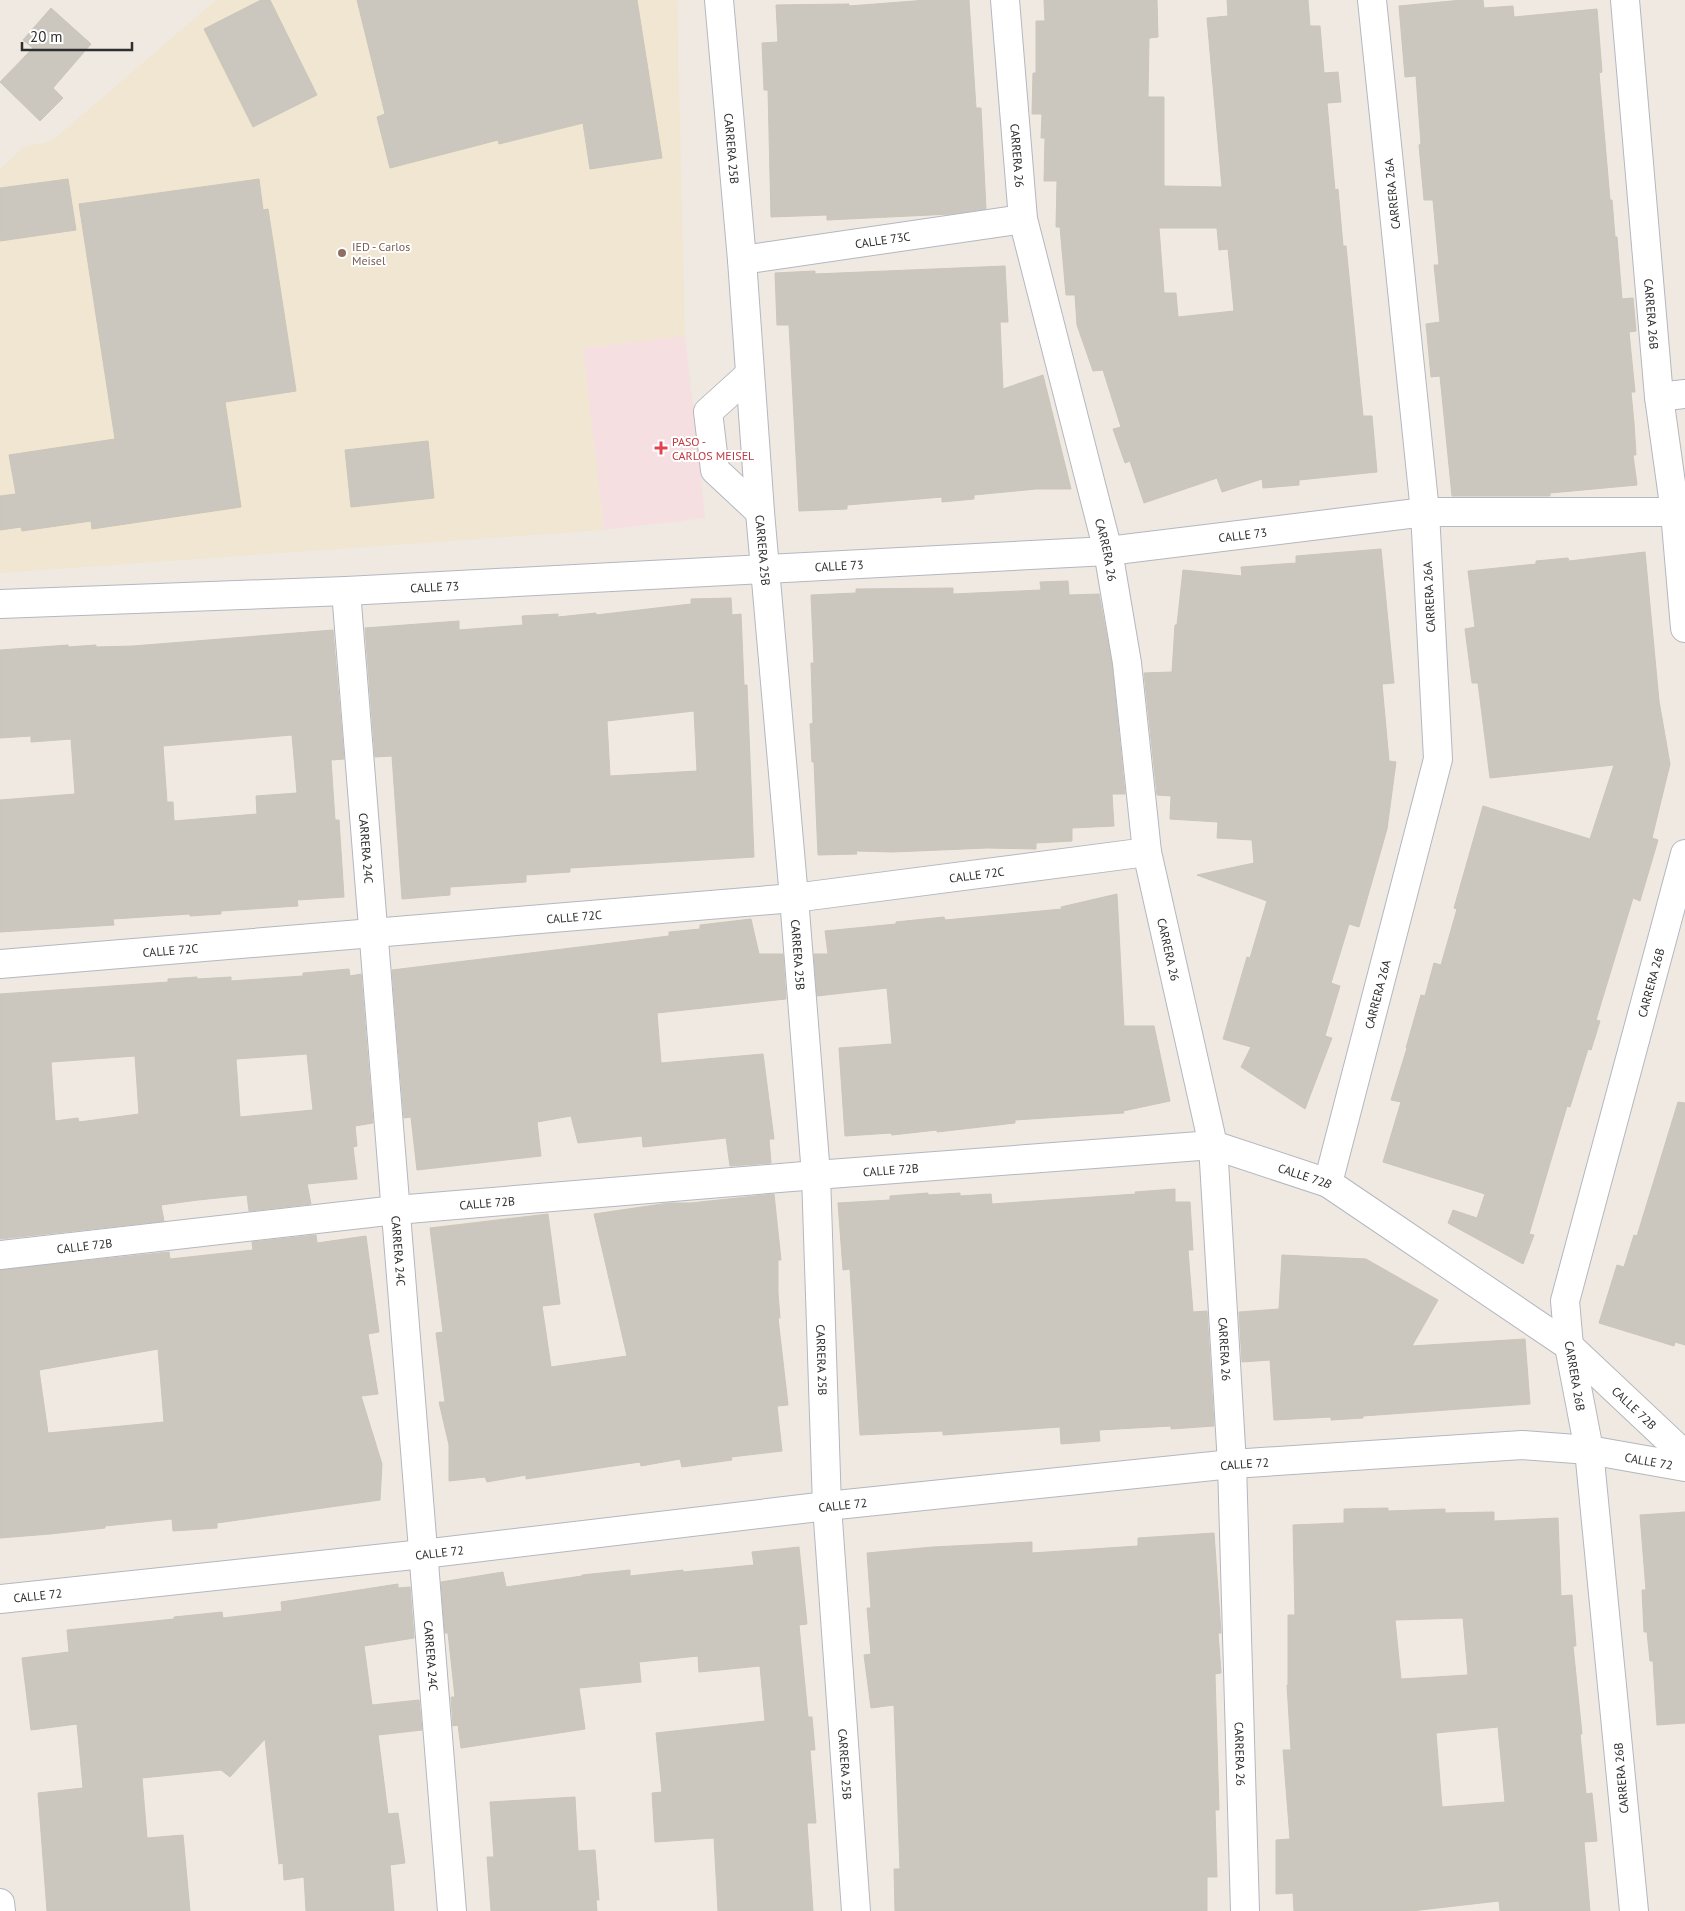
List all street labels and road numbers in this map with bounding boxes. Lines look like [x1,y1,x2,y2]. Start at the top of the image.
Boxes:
street label: CARRERA 25B [722,112,743,184]
street label: CARRERA 26 [1008,123,1028,188]
street label: CARRERA 26A [1381,158,1403,230]
street label: CALLE 73C [854,228,911,251]
street label: CARRERA 26B [1641,278,1662,350]
street label: CARRERA 25B [753,514,774,586]
street label: CARRERA 26 [1092,517,1121,582]
street label: CALLE 73 [1218,524,1268,545]
street label: CALLE 73 [814,556,864,574]
street label: CARRERA 26A [1420,561,1438,633]
street label: CALLE 73 [410,578,459,595]
street label: CARRERA 24C [356,812,377,884]
street label: CALLE 72C [948,863,1005,885]
street label: CALLE 72C [546,906,602,926]
street label: CARRERA 26 [1155,917,1183,982]
street label: CARRERA 25B [788,919,809,991]
street label: CALLE 72C [142,940,199,960]
street label: CARRERA 26B [1634,946,1667,1019]
street label: CARRERA 26A [1361,958,1393,1030]
street label: CALLE 72B [862,1160,919,1179]
street label: CALLE 72B [1276,1160,1335,1191]
street label: CALLE 72B [459,1193,516,1212]
street label: CARRERA 24C [389,1215,409,1287]
street label: CALLE 72B [56,1235,113,1256]
street label: CARRERA 26 [1216,1317,1235,1382]
street label: CARRERA 25B [813,1324,831,1396]
street label: CARRERA 26B [1561,1340,1589,1412]
street label: CALLE 72B [1609,1383,1660,1432]
street label: CALLE 72 [1624,1449,1674,1472]
street label: CALLE 72 [1220,1454,1269,1473]
street label: CALLE 72 [818,1494,868,1514]
street label: CALLE 72 [414,1542,465,1562]
street label: CALLE 72 [13,1585,63,1605]
street label: CARRERA 24C [421,1620,442,1692]
street label: CARRERA 26 [1232,1722,1249,1786]
street label: CARRERA 25B [835,1728,855,1800]
street label: CARRERA 26B [1610,1742,1632,1814]

